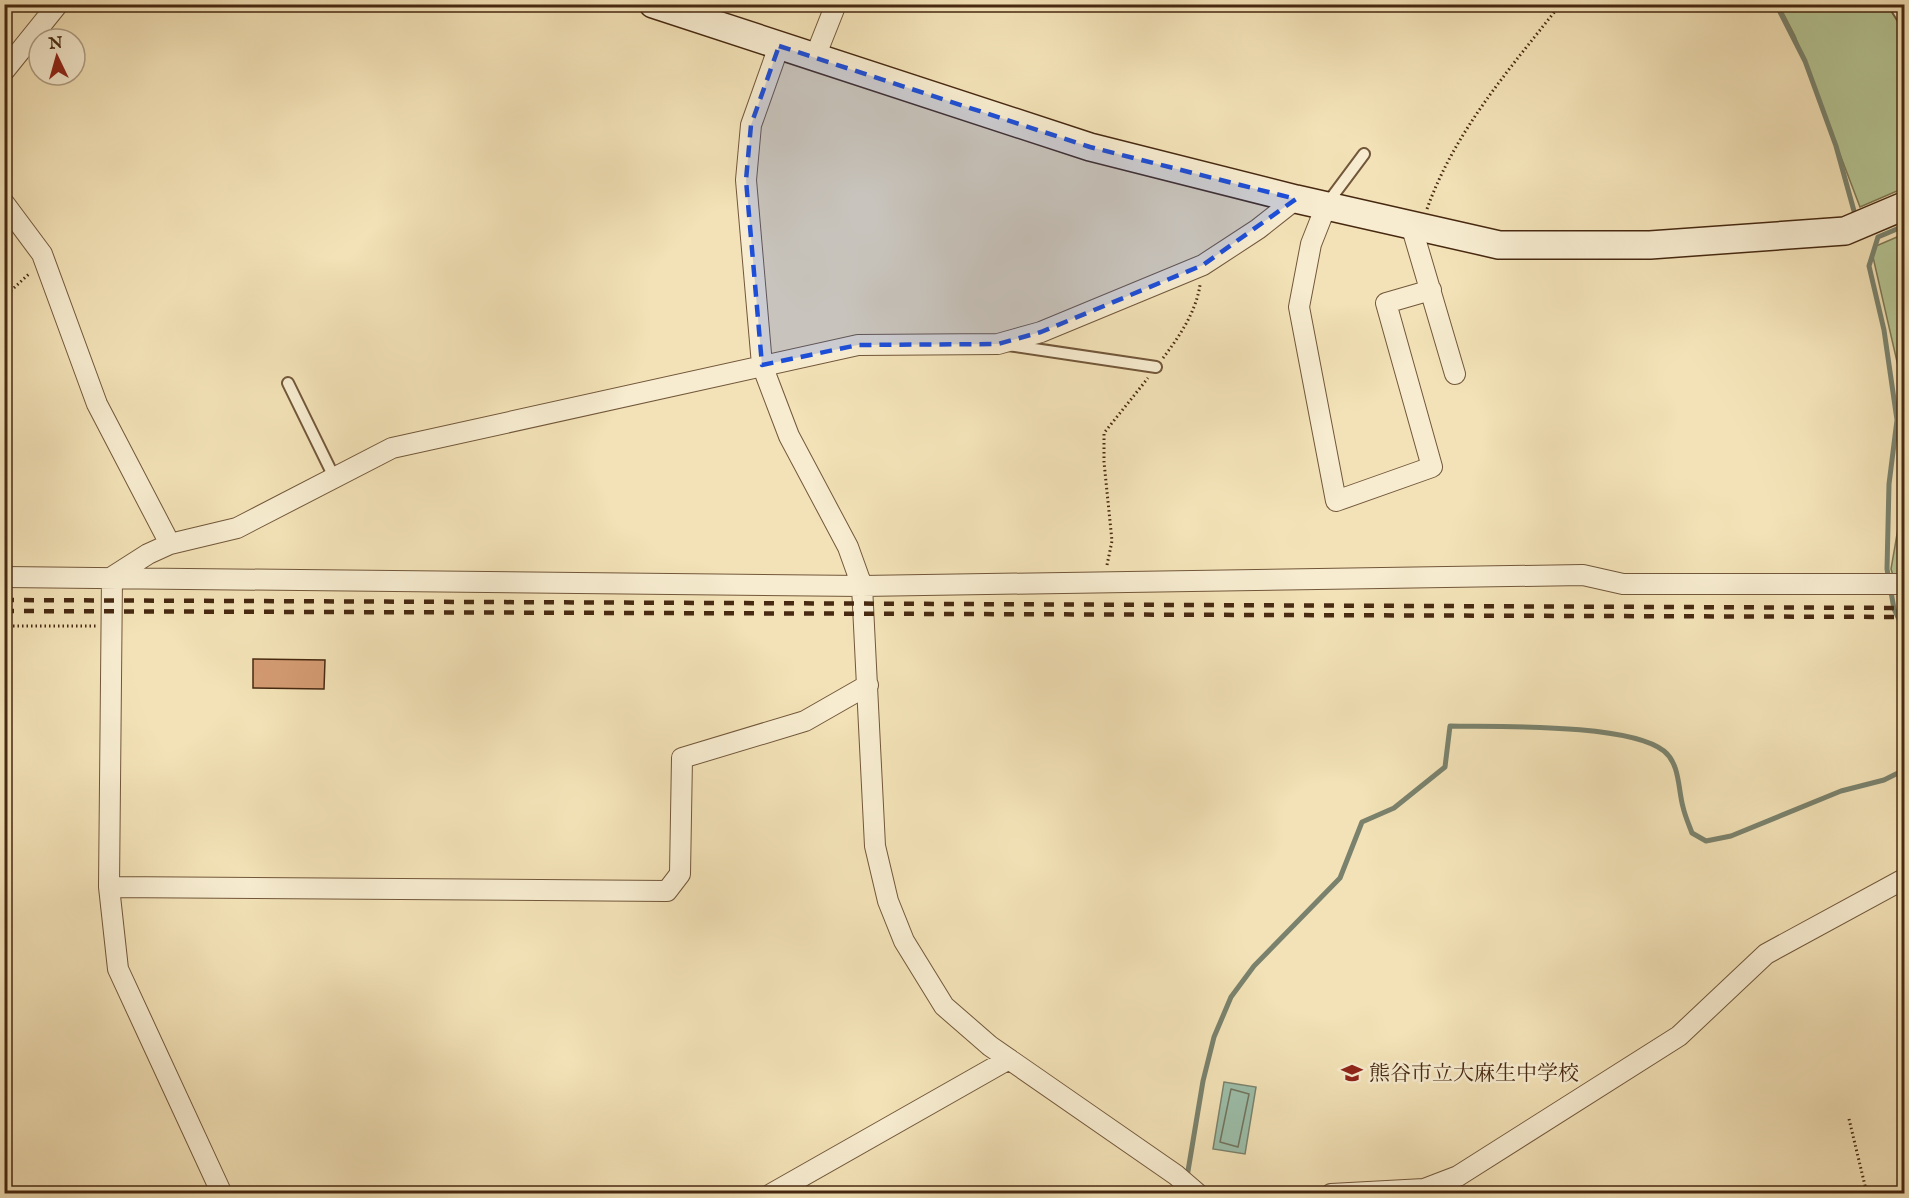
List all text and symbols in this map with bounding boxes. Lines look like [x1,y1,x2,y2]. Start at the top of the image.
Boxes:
north arrow [27,27,87,87]
text: N [47,33,64,55]
school or university icon: 熊谷市立大麻生中学校 [1340,1061,1364,1085]
place label: 熊谷市立大麻生中学校 [1369,1061,1579,1088]

